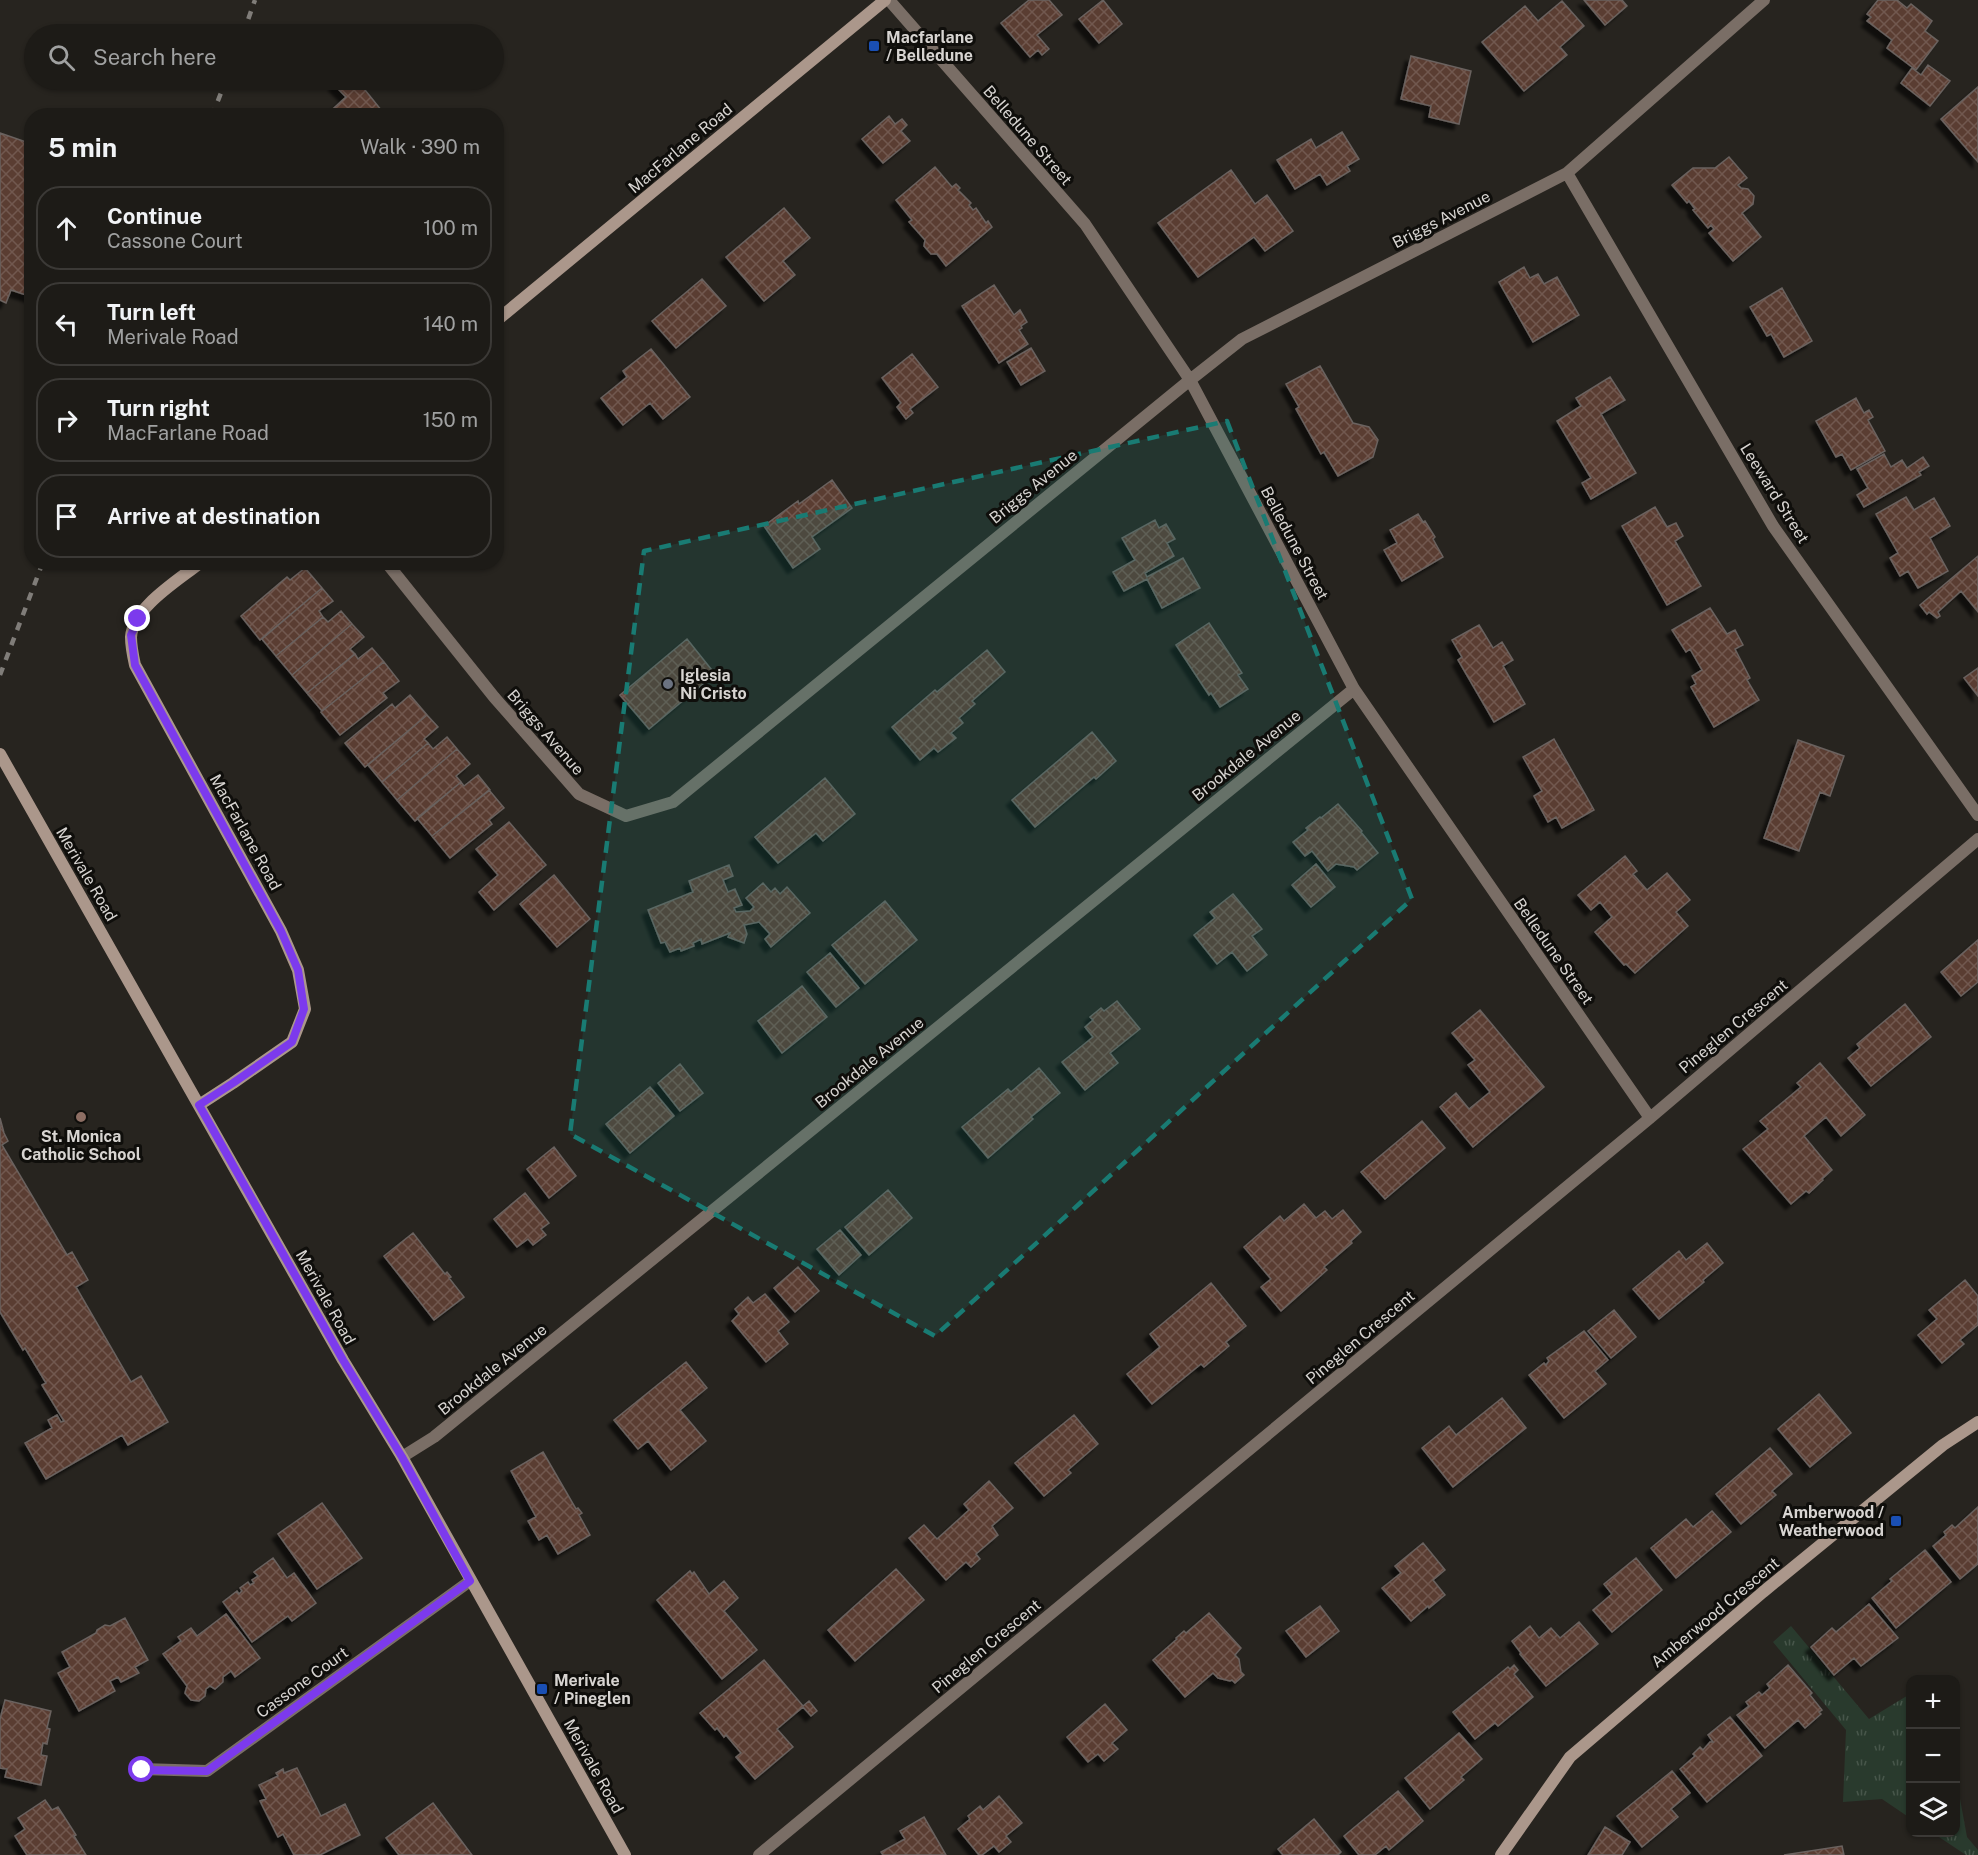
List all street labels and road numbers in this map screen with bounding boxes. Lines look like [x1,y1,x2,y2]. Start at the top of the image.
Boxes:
street label: Belledune Street [979,82,1076,189]
street label: MacFarlane Road [625,99,736,197]
street label: Briggs Avenue [1389,187,1493,252]
street label: Leeward Street [1736,440,1813,547]
street label: Briggs Avenue [986,445,1081,528]
street label: Belledune Street [1257,483,1332,603]
street label: Briggs Avenue [503,686,588,779]
street label: Brookdale Avenue [1188,706,1304,805]
street label: MacFarlane Road [206,771,285,894]
street label: Merivale Road [52,824,121,925]
street label: Belledune Street [1510,894,1597,1008]
street label: Pineglen Crescent [1675,975,1792,1077]
street label: Brookdale Avenue [811,1013,927,1112]
street label: Merivale Road [292,1247,359,1348]
street label: Pineglen Crescent [1302,1286,1419,1388]
street label: Brookdale Avenue [434,1320,550,1419]
street label: Amberwood Crescent [1647,1553,1783,1671]
street label: Pineglen Crescent [928,1595,1045,1697]
street label: Cassone Court [253,1643,352,1722]
street label: Merivale Road [560,1716,627,1817]

